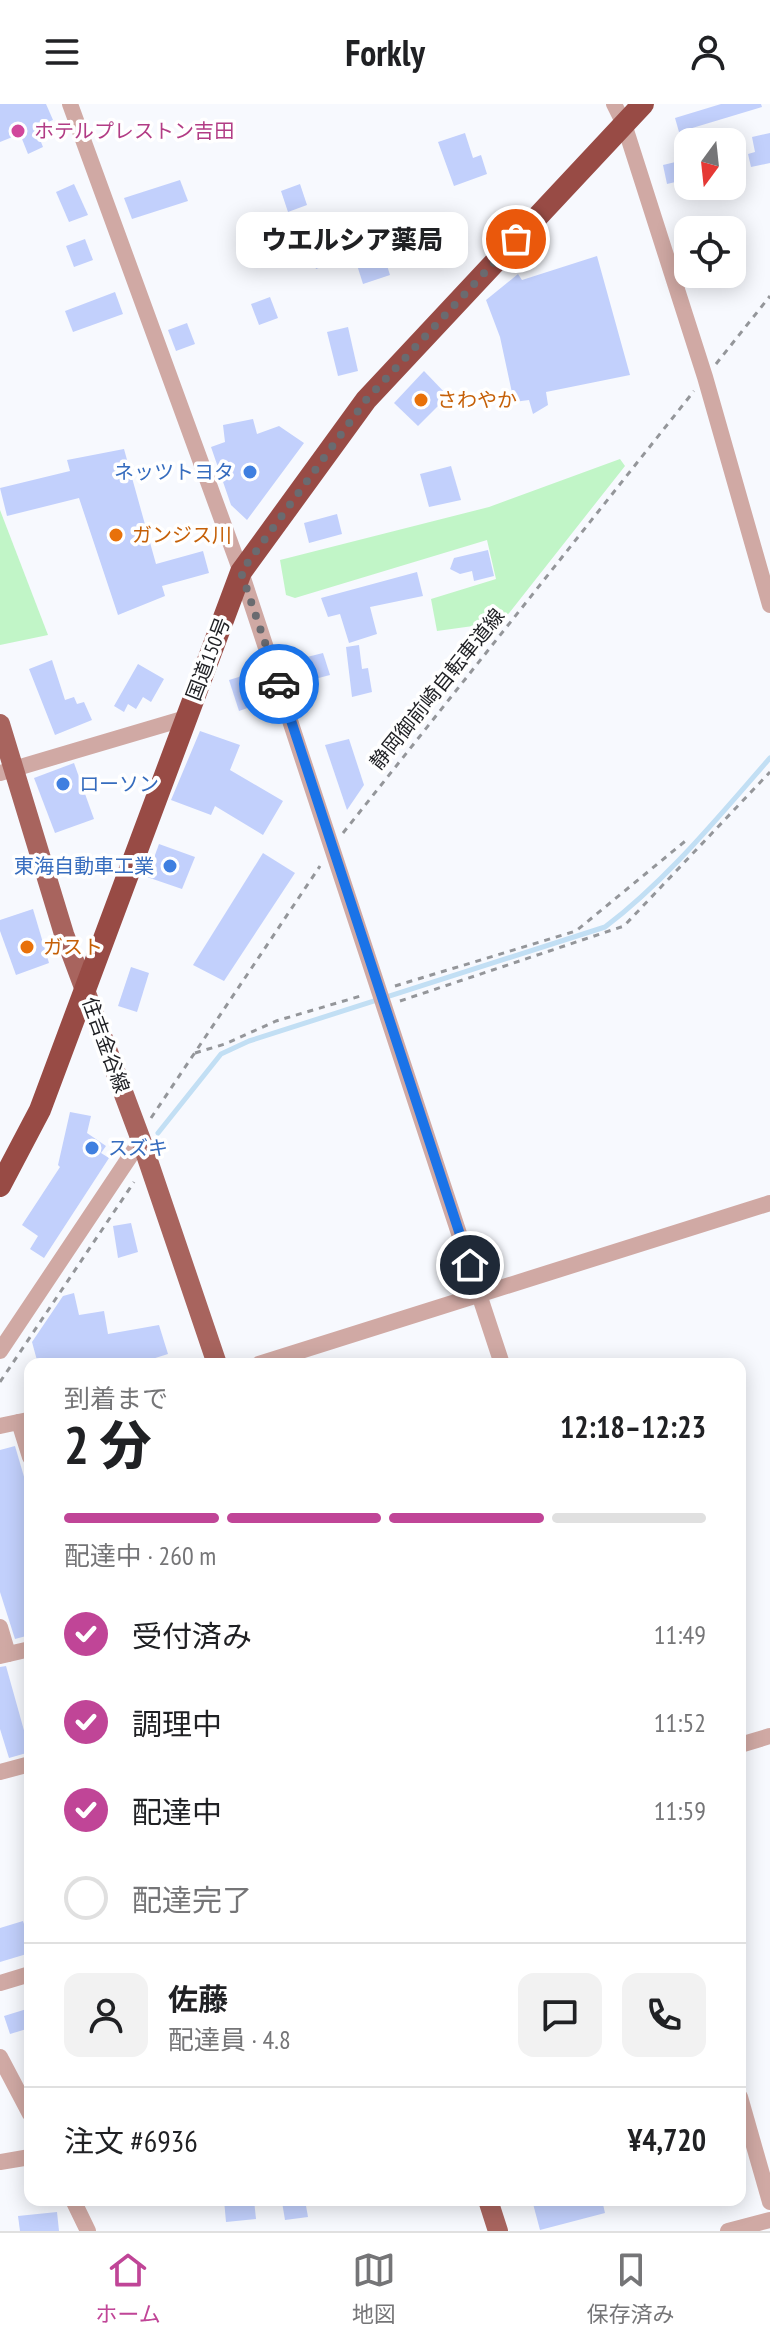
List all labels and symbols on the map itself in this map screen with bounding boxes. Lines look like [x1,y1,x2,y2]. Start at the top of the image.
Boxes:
place label: ホテルプレストン吉田 [34,118,234,144]
marker: ホテルプレストン吉田 [9,122,27,140]
north arrow [674,128,746,200]
pin [482,205,550,273]
callout: ウエルシア薬局 [236,211,468,267]
place label: さわやか [437,387,517,413]
marker: さわやか [412,391,430,409]
place label: ネッツトヨタ [114,459,234,485]
marker: ネッツトヨタ [241,463,259,481]
place label: ガンジス川 [132,522,232,548]
marker: ガンジス川 [107,526,125,544]
street label: 静岡御前崎自転車道線 [364,603,510,775]
street label: 国道150号 [180,614,236,704]
courier [239,644,319,724]
place label: ローソン [79,771,159,797]
marker: ローソン [54,775,72,793]
place label: 東海自動車工業 [14,853,154,879]
marker: 東海自動車工業 [161,857,179,875]
place label: ガスト [43,934,103,960]
marker: ガスト [18,938,36,956]
street label: 住吉金谷線 [77,994,135,1096]
place label: スズキ [108,1135,168,1161]
marker: スズキ [83,1139,101,1157]
pin [436,1231,504,1299]

